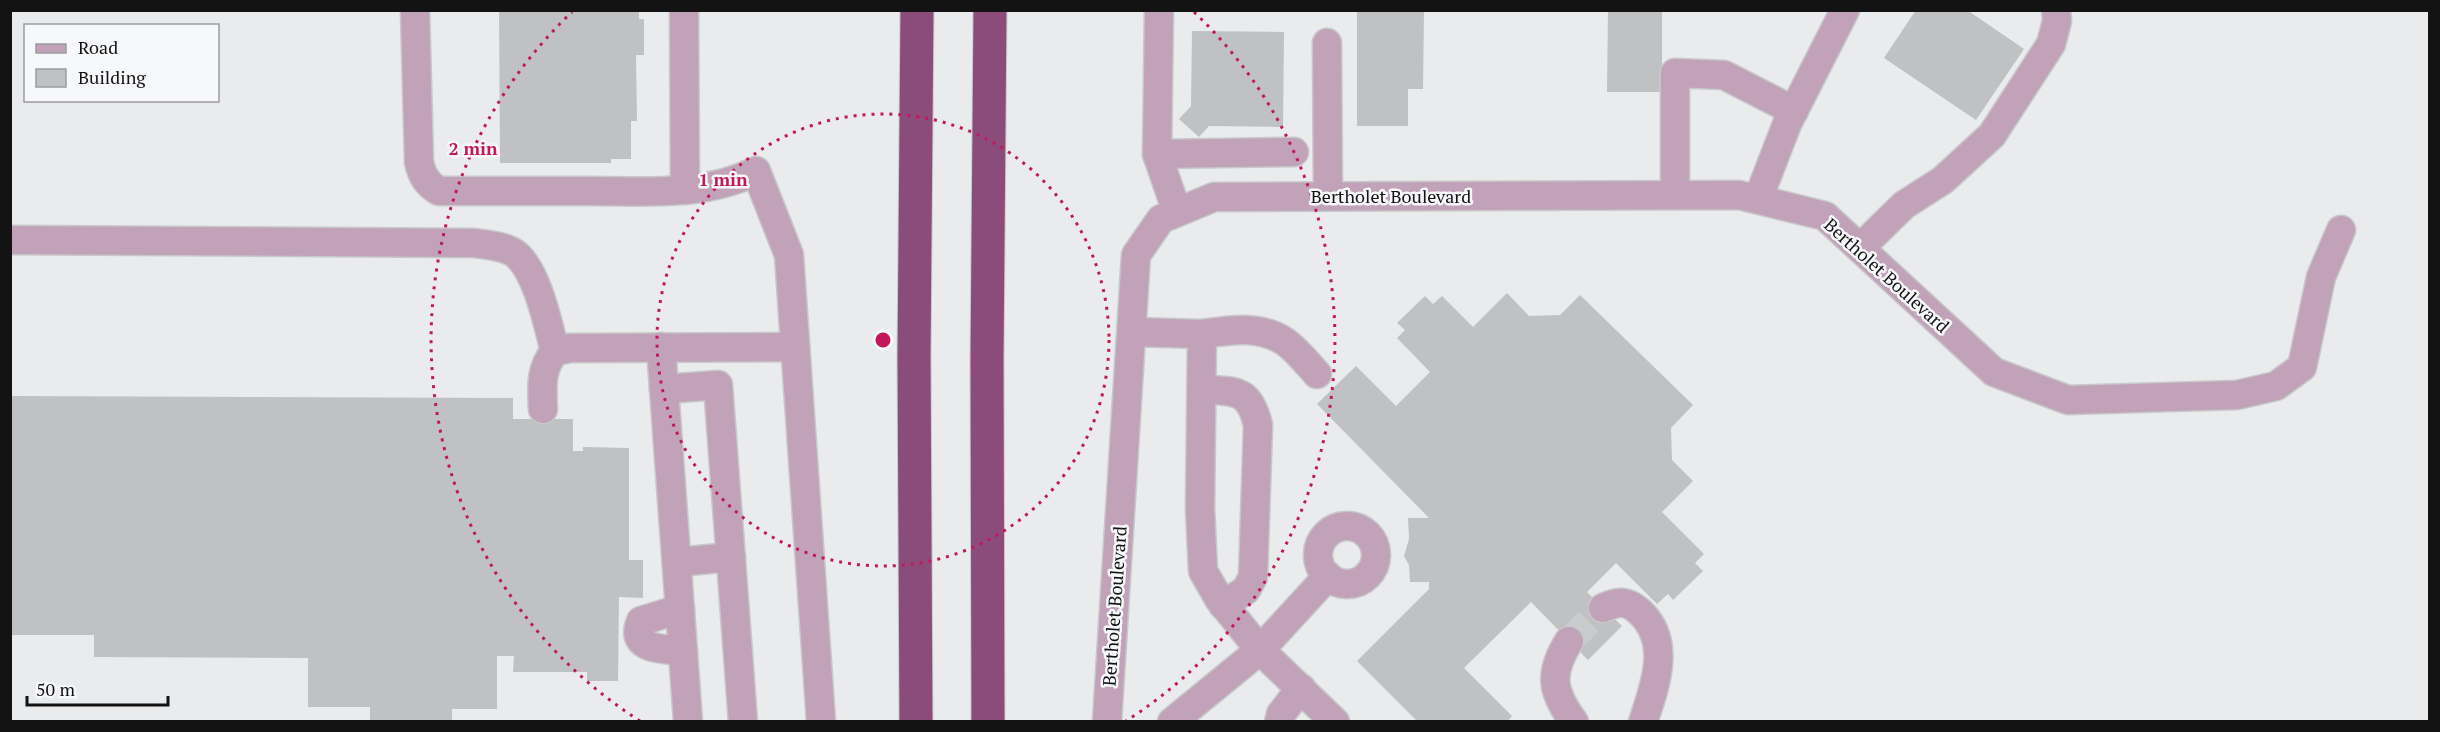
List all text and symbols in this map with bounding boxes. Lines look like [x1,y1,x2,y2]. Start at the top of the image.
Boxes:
legend [24,24,219,102]
text: Road [78,35,118,59]
text: Building [78,65,146,89]
text: 2 min [448,136,498,160]
text: 1 min [698,167,748,191]
street label: Bertholet Boulevard [1311,184,1471,208]
street label: Bertholet Boulevard [1819,212,1955,338]
centre of rings [873,330,893,350]
street label: Bertholet Boulevard [1096,525,1132,687]
scale bar [27,669,168,707]
text: 50 m [36,677,76,701]

